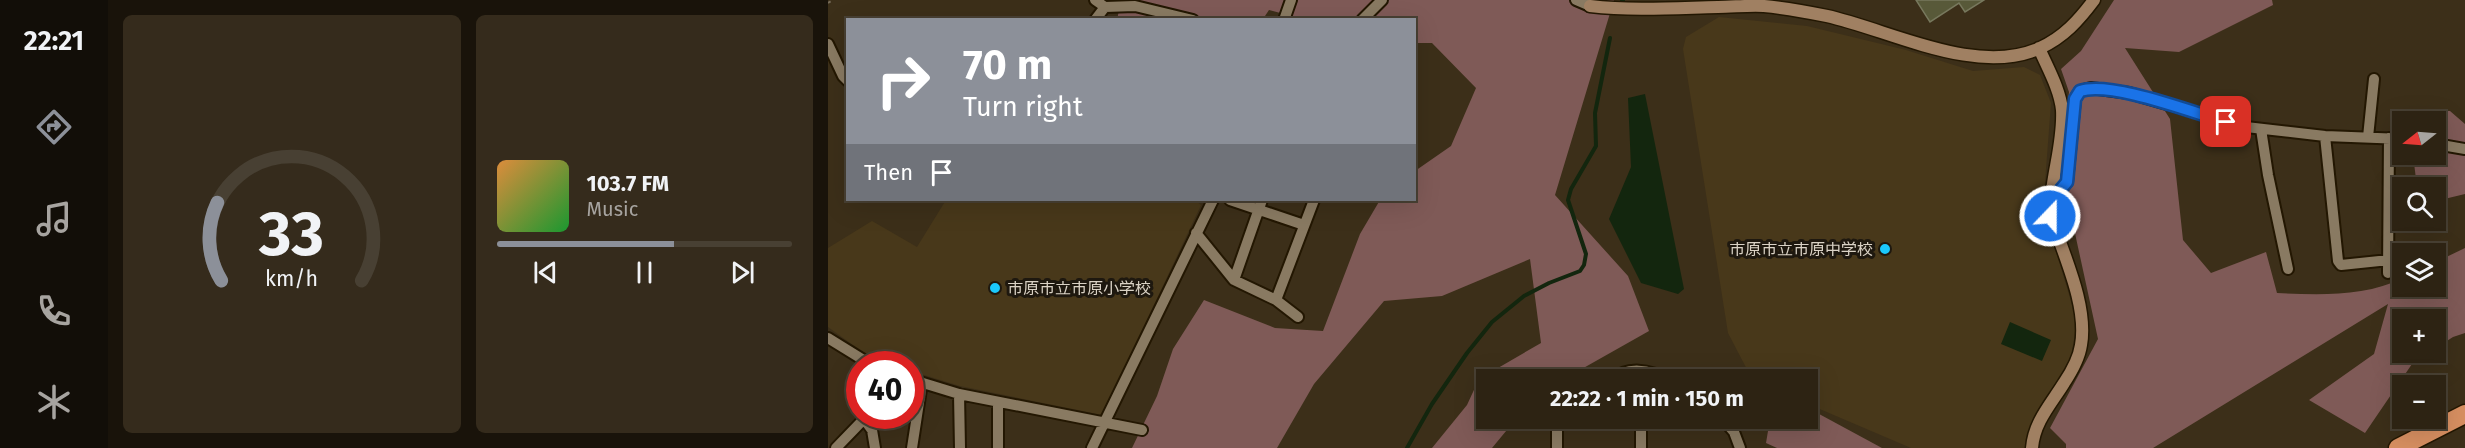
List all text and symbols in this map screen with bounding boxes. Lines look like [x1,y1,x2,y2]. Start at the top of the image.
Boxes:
text: 22:21 [24,25,84,57]
text: 70 m [963,40,1052,90]
icon: right [864,42,942,120]
text: Turn right [963,91,1083,123]
pin [2200,96,2251,147]
icon: arrive [2209,105,2242,138]
icon: directions [33,106,75,148]
north arrow [2392,111,2446,165]
map controls [2392,111,2446,429]
icon: arrive [925,156,958,189]
text: Then [864,159,913,186]
text: 103.7 FM [587,170,669,197]
button: search [2392,177,2446,231]
position arrow [2018,184,2082,248]
text: 33 [258,197,324,272]
text: Music [587,197,638,221]
icon: music [33,198,75,240]
place label: 市原市立市原中学校 [1729,240,1873,259]
marker: 市原市立市原中学校 [1878,242,1892,256]
button: layers [2392,243,2446,297]
icon: previous [529,256,562,289]
icon: pause [628,256,661,289]
icon: next [726,256,759,289]
text: km/h [265,266,318,292]
place label: 市原市立市原小学校 [1007,279,1151,298]
marker: 市原市立市原小学校 [988,281,1002,295]
icon: phone [33,290,75,332]
button: + [2392,309,2446,363]
speed limit sign: 40 [846,351,924,429]
button: − [2392,375,2446,429]
icon: climate [33,381,75,423]
text: 22:22 · 1 min · 150 m [1550,385,1744,412]

